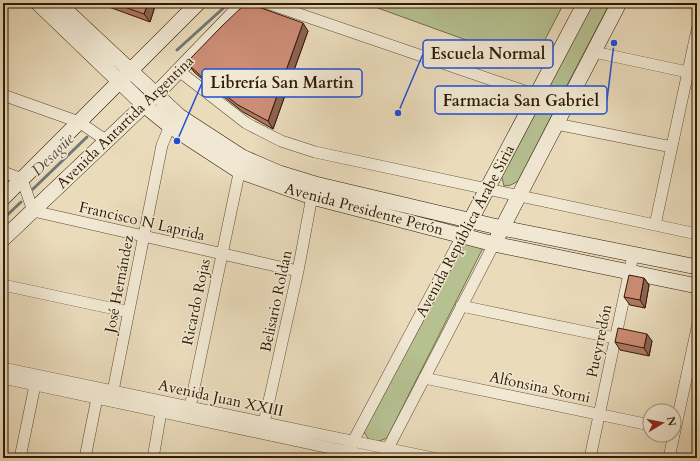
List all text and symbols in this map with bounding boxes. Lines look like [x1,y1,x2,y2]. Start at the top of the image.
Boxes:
callout: Escuela Normal [423,40,553,68]
text: Escuela Normal [431,43,546,65]
street label: Avenida Antartida Argentina [52,51,198,193]
callout: Librería San Martin [202,69,362,97]
text: Librería San Martin [210,72,354,94]
callout: Farmacia San Gabriel [435,86,607,114]
text: Farmacia San Gabriel [443,90,599,112]
water label: Desagüe [26,128,80,181]
street label: Avenida República Árabe Siria [411,141,519,321]
street label: Avenida Presidente Perón [283,178,446,240]
street label: Francisco N Laprida [77,197,207,245]
street label: José Hernández [99,233,138,336]
street label: Belisario Roldan [255,248,297,354]
street label: Ricardo Rojas [177,257,215,347]
street label: Pueyrredón [582,302,617,379]
street label: Alfonsina Storni [488,367,592,407]
street label: Avenida Juan XXIII [157,375,285,421]
north arrow [642,403,682,443]
text: N [663,415,680,428]

